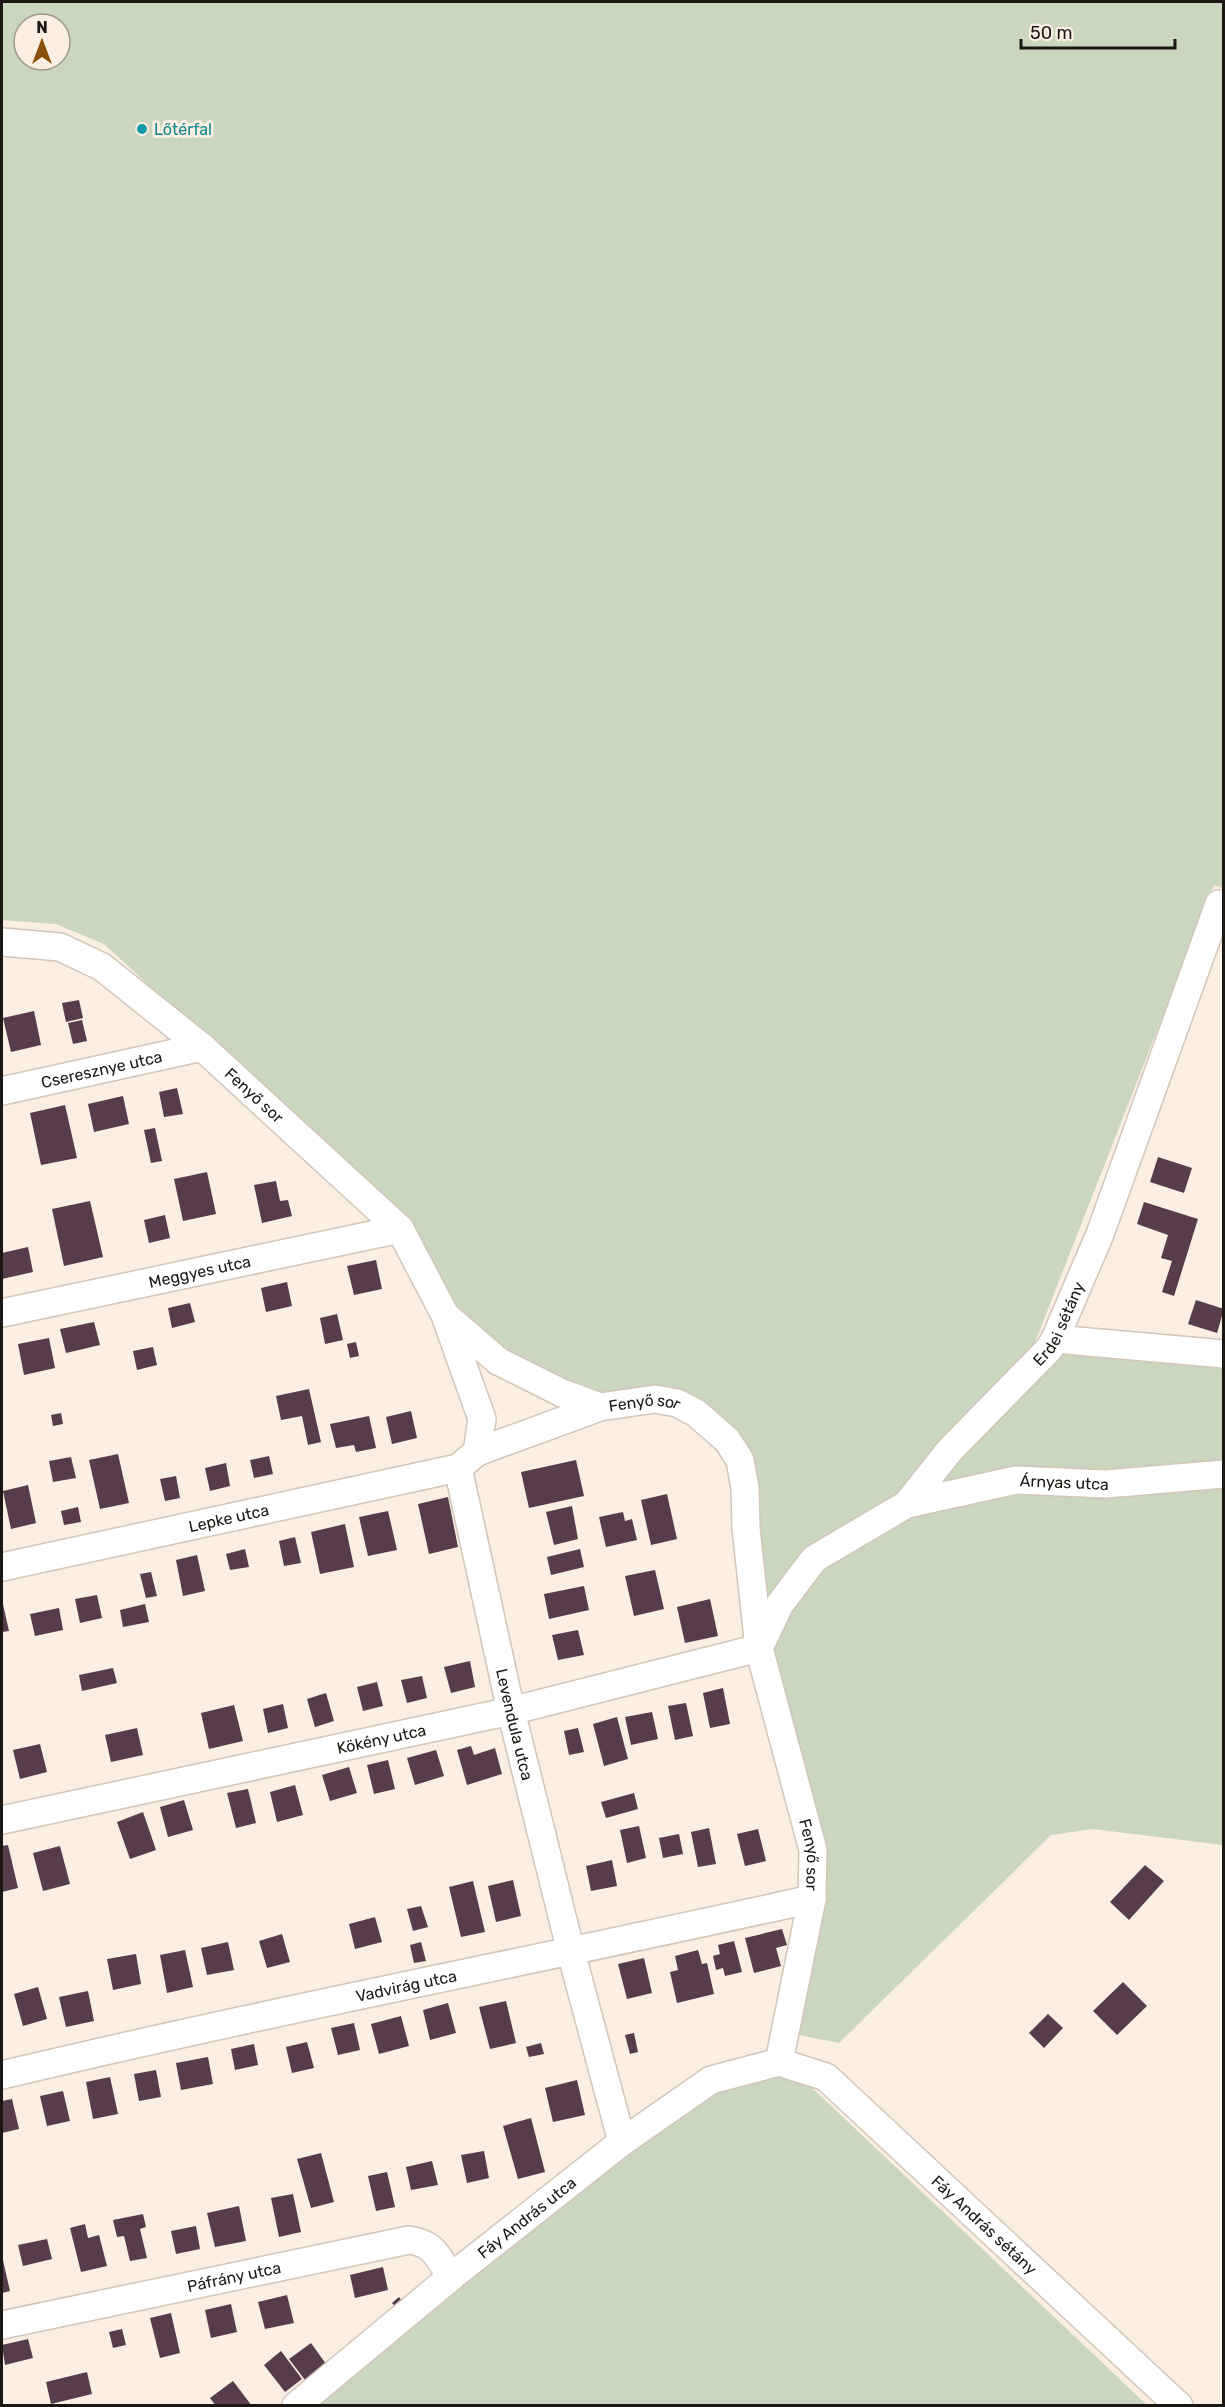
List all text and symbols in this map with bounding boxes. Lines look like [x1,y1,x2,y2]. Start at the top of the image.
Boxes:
north arrow [12,12,72,72]
scale bar [1021,12,1176,50]
text: N [36,18,48,37]
text: 50 m [1030,22,1073,44]
place label: Lőtérfal [154,120,212,139]
marker: Lőtérfal [135,122,149,136]
street label: Cseresznye utca [39,1047,164,1092]
street label: Fenyő sor [221,1064,288,1127]
street label: Meggyes utca [147,1251,252,1291]
street label: Erdei sétány [1029,1279,1088,1369]
street label: Fenyő sor [607,1389,684,1415]
street label: Árnyas utca [1019,1471,1109,1494]
street label: Lepke utca [187,1500,271,1536]
street label: Levendula utca [493,1667,537,1782]
street label: Kökény utca [335,1720,428,1758]
street label: Fenyő sor [796,1817,823,1891]
street label: Vadvirág utca [354,1966,458,2005]
street label: Fáy András sétány [928,2171,1041,2278]
street label: Fáy András utca [474,2173,580,2262]
street label: Páfrány utca [185,2258,283,2296]

